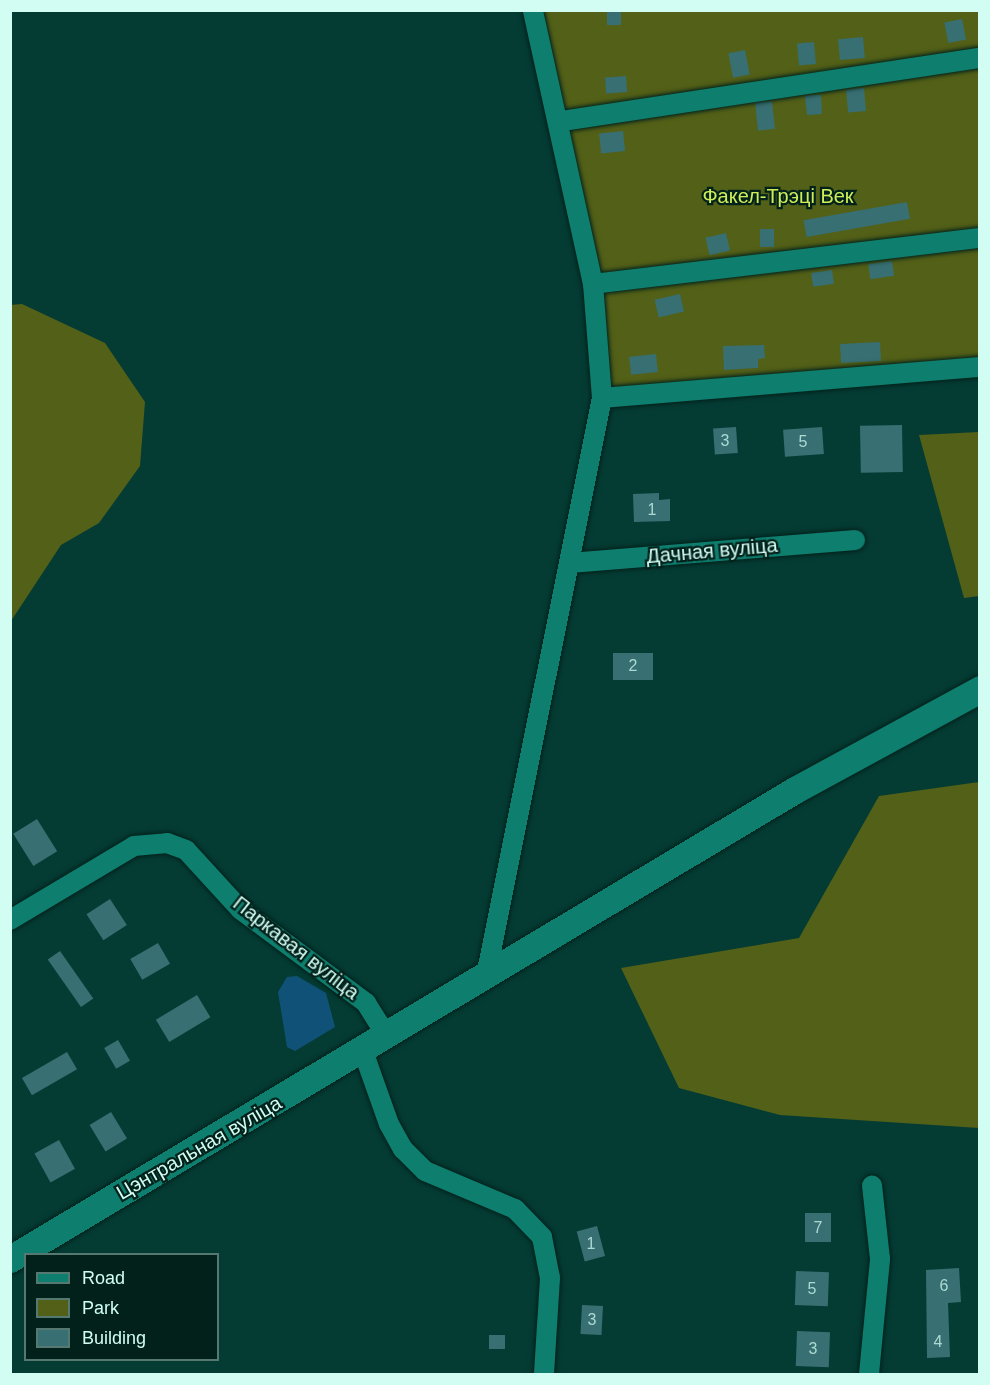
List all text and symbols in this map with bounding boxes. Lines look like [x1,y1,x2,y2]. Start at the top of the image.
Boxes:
park label: Факел-Трэці Век [702,184,854,208]
house number: 3 [721,431,729,451]
house number: 5 [799,432,807,452]
house number: 1 [648,500,656,520]
street label: Дачная вуліца [645,533,779,569]
house number: 2 [629,656,637,676]
street label: Паркавая вуліца [228,891,364,1005]
street label: Цэнтральная вуліца [112,1091,286,1205]
house number: 7 [814,1218,822,1238]
house number: 1 [587,1234,595,1254]
legend [24,1253,219,1361]
text: Road [82,1268,125,1288]
house number: 6 [940,1276,948,1296]
house number: 5 [808,1279,816,1299]
text: Park [82,1298,119,1318]
house number: 3 [588,1310,596,1330]
text: Building [82,1328,146,1348]
house number: 4 [934,1332,942,1352]
house number: 3 [809,1339,817,1359]

